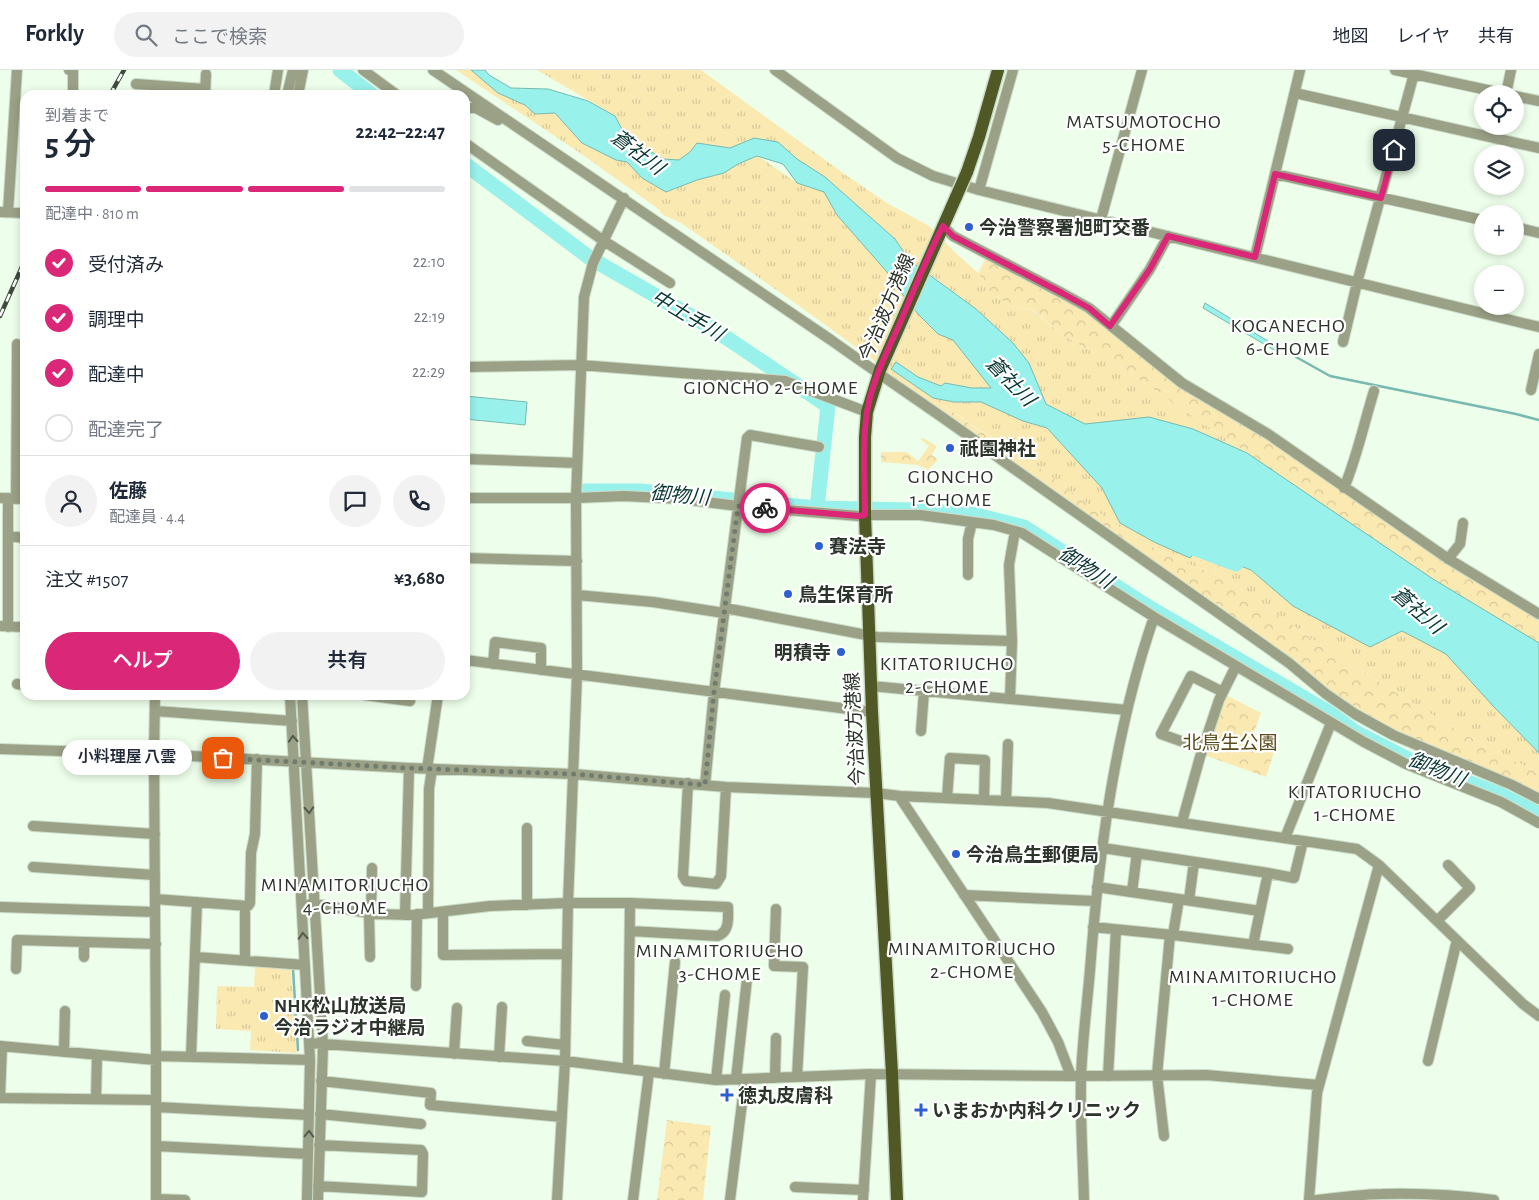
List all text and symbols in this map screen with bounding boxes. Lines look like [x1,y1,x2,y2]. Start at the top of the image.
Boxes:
search box [114,12,464,57]
icon: search [132,21,160,49]
text: Forkly [25,22,84,46]
text: ここで検索 [172,28,267,47]
text: 地図 [1333,28,1369,46]
text: レイヤ [1397,28,1450,46]
text: 共有 [1478,28,1514,46]
map controls [1474,85,1524,315]
button: locate [1474,85,1524,135]
text: 到着まで [45,108,109,124]
district label: MATSUMOTOCHO 5-CHOME [1066,112,1222,155]
text: 22:42–22:47 [355,123,445,142]
water label: 蒼社川 [607,126,670,180]
text: 5 分 [45,129,96,161]
pin [1373,129,1415,171]
icon: home [1380,136,1408,164]
button: layers [1474,145,1524,195]
button: + [1474,205,1524,255]
text: 配達中 · 810 m [45,206,139,222]
place label: 今治警察署旭町交番 [979,217,1150,238]
marker: 今治警察署旭町交番 [963,221,975,233]
icon: check [45,249,73,277]
street label: 今治波方港線 [855,251,918,364]
text: 22:10 [413,254,445,270]
text: 受付済み [88,256,164,275]
button: − [1474,265,1524,315]
water label: 中土手川 [648,286,729,346]
icon: check [45,304,73,332]
text: 22:19 [414,309,445,325]
text: 調理中 [88,311,145,330]
district label: KOGANECHO 6-CHOME [1230,316,1346,359]
water label: 蒼社川 [982,352,1040,412]
icon: check [45,359,73,387]
text: 22:29 [412,364,445,380]
text: 配達中 [88,366,145,385]
district label: GIONCHO 2-CHOME [684,378,858,398]
text: 配達完了 [88,421,164,440]
place label: 祇園神社 [960,438,1036,459]
marker: 祇園神社 [944,442,956,454]
district label: GIONCHO 1-CHOME [908,467,994,510]
button: person [45,475,97,527]
button: chat [329,475,381,527]
button: phone [393,475,445,527]
text: 佐藤 [109,482,147,501]
water label: 御物川 [649,482,713,509]
courier [740,483,790,533]
icon: bike [751,494,779,522]
text: 配達員 · 4.4 [109,509,185,525]
place label: 賽法寺 [829,537,886,557]
marker: 賽法寺 [813,540,825,552]
water label: 御物川 [1055,542,1118,594]
text: ¥3,680 [394,569,445,588]
text: 注文 #1507 [45,571,128,590]
water label: 蒼社川 [1388,583,1449,639]
place label: 鳥生保育所 [798,584,893,605]
marker: 鳥生保育所 [782,588,794,600]
button: ヘルプ [45,632,240,690]
button: 共有 [250,632,445,690]
place label: 明積寺 [774,643,831,663]
marker: 明積寺 [835,646,847,658]
district label: KITATORIUCHO 2-CHOME [880,654,1014,697]
street label: 今治波方港線 [841,671,868,786]
park label: 北鳥生公園 [1182,733,1278,753]
one-way arrow [287,735,298,743]
pin [202,737,244,779]
callout: 小料理屋 八雲 [63,740,193,776]
icon: bag [209,744,237,772]
water label: 御物川 [1405,748,1470,791]
text: 小料理屋 八雲 [78,749,176,765]
district label: KITATORIUCHO 1-CHOME [1288,782,1422,825]
one-way arrow [304,807,315,815]
place label: 今治鳥生郵便局 [966,844,1099,865]
marker: 今治鳥生郵便局 [950,848,962,860]
district label: MINAMITORIUCHO 4-CHOME [261,875,429,918]
one-way arrow [298,932,309,940]
district label: MINAMITORIUCHO 2-CHOME [888,939,1056,982]
district label: MINAMITORIUCHO 3-CHOME [636,941,804,984]
district label: MINAMITORIUCHO 1-CHOME [1169,967,1337,1010]
place label: NHK松山放送局 今治ラジオ中継局 [274,995,426,1038]
marker: NHK松山放送局 今治ラジオ中継局 [258,1010,270,1022]
place label: 徳丸皮膚科 [738,1085,833,1106]
marker: 徳丸皮膚科 [720,1088,734,1102]
place label: いまおか内科クリニック [932,1100,1141,1121]
marker: いまおか内科クリニック [914,1103,928,1117]
one-way arrow [303,1130,314,1138]

